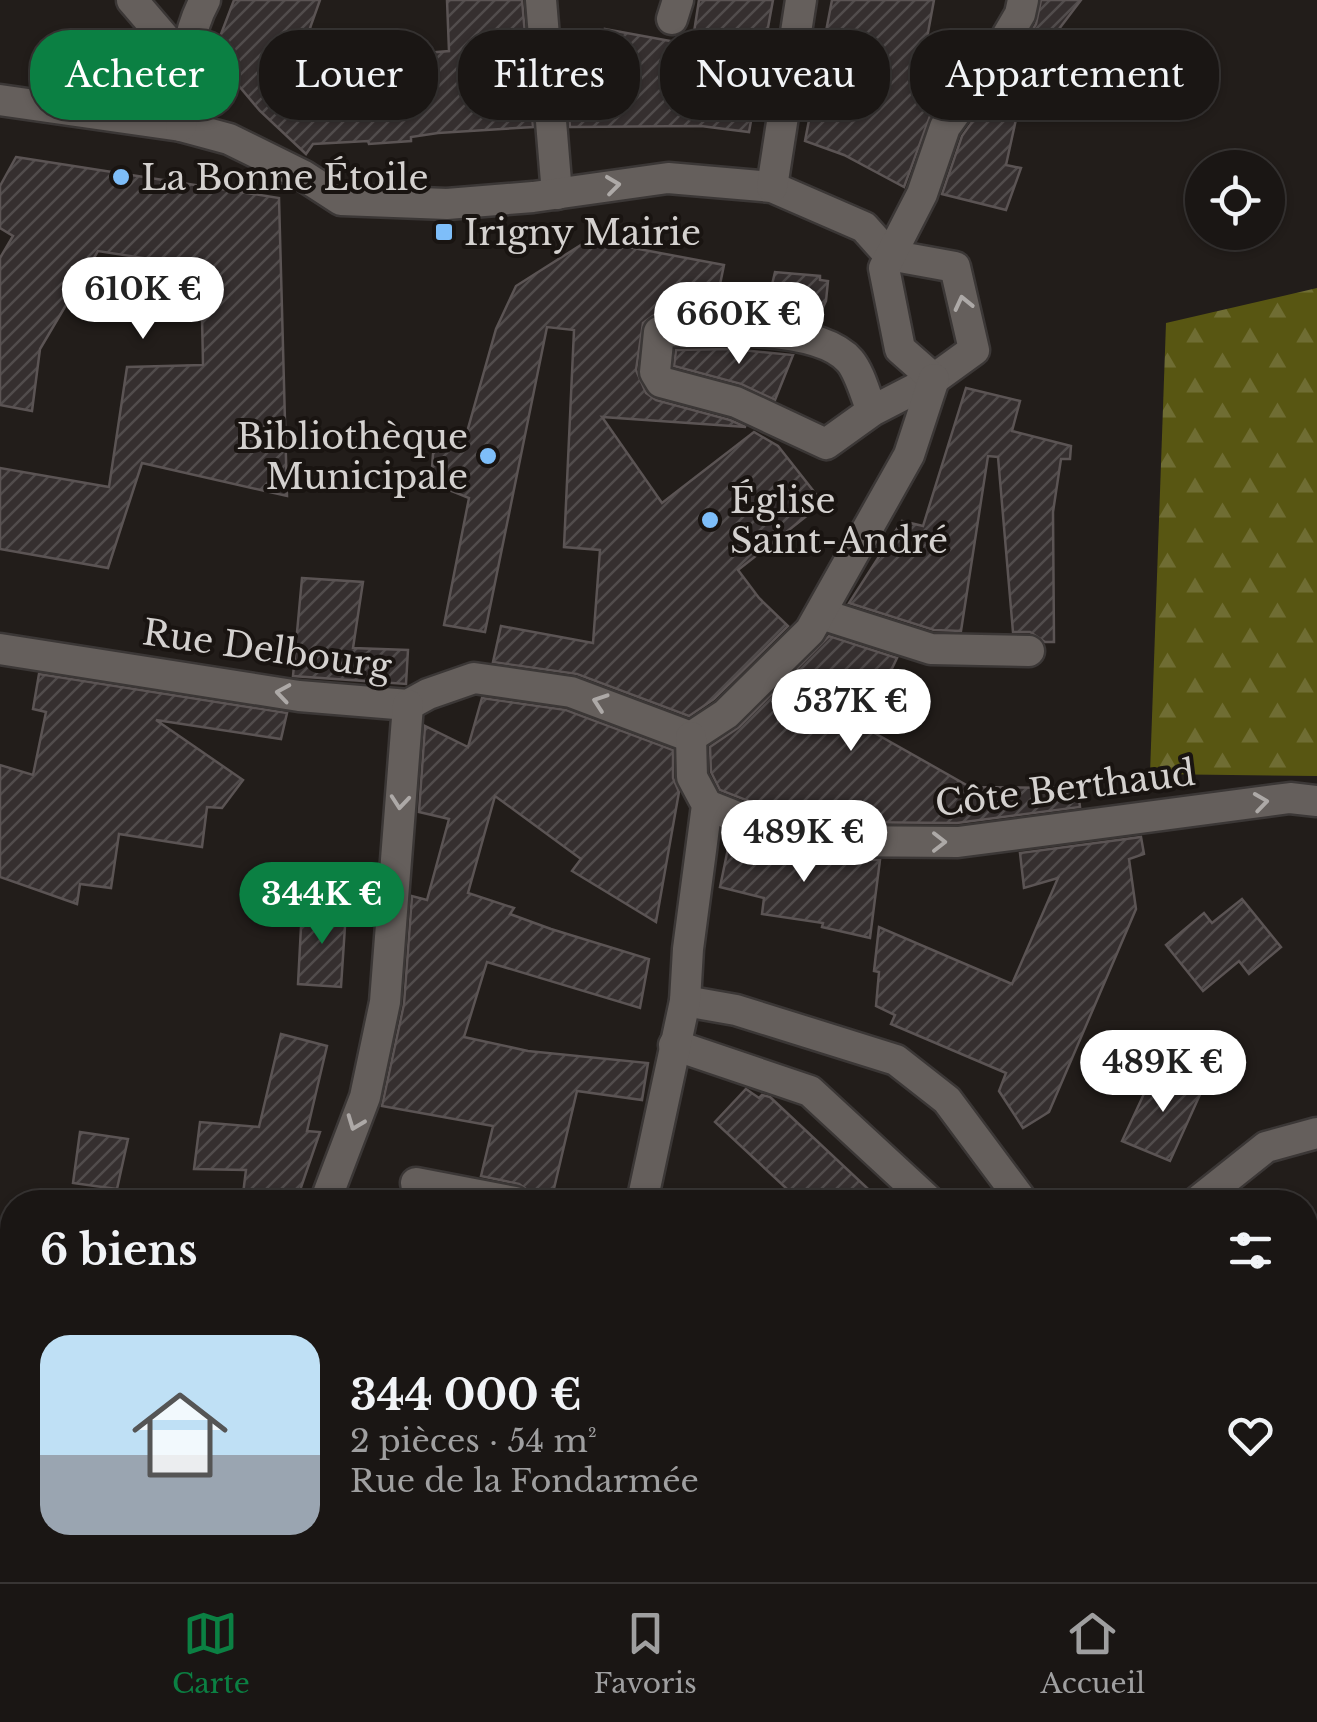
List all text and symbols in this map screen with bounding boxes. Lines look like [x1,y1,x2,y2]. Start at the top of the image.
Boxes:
chip: Acheter [30,30,239,120]
chip: Louer [259,30,438,120]
chip: Filtres [458,30,640,120]
chip: Nouveau [660,30,890,120]
chip: Appartement [910,30,1219,120]
map controls [1185,150,1285,250]
button: locate [1185,150,1285,250]
place label: La Bonne Étoile [141,156,428,199]
marker: La Bonne Étoile [110,166,132,188]
one-way arrow [605,175,621,196]
place label: Irigny Mairie [464,211,701,254]
marker: Irigny Mairie [433,221,455,243]
pin: 610K € [62,257,224,342]
text: 610K € [84,269,202,309]
pin: 660K € [658,282,820,367]
text: 660K € [676,294,802,334]
one-way arrow [954,295,975,312]
place label: Bibliothèque Municipale [236,415,468,498]
marker: Bibliothèque Municipale [477,445,499,467]
place label: Église Saint-André [730,479,948,562]
marker: Église Saint-André [699,509,721,531]
street label: Rue Delbourg [140,610,395,688]
pin: 537K € [770,669,932,754]
text: 537K € [794,681,908,721]
one-way arrow [275,683,292,704]
one-way arrow [592,693,609,714]
street label: Côte Berthaud [933,751,1197,825]
one-way arrow [1254,792,1270,813]
one-way arrow [389,794,411,810]
pin: 489K € [723,800,885,885]
text: 489K € [743,812,865,852]
one-way arrow [932,831,947,853]
pin: 344K € [241,862,403,947]
text: 344K € [261,874,383,914]
pin: 489K € [1082,1030,1244,1115]
text: 489K € [1102,1042,1224,1082]
one-way arrow [347,1113,367,1130]
icon: filters [1223,1223,1278,1278]
text: 6 biens [40,1224,198,1276]
text: 344 000 € [350,1369,582,1421]
icon: home [120,1375,240,1495]
icon: heart [1223,1408,1278,1463]
text: 2 pièces · 54 m² [350,1421,597,1461]
text: Rue de la Fondarmée [350,1461,699,1501]
tab: Carte [172,1606,250,1701]
tab: Favoris [594,1606,697,1701]
tab: Accueil [1040,1606,1145,1701]

